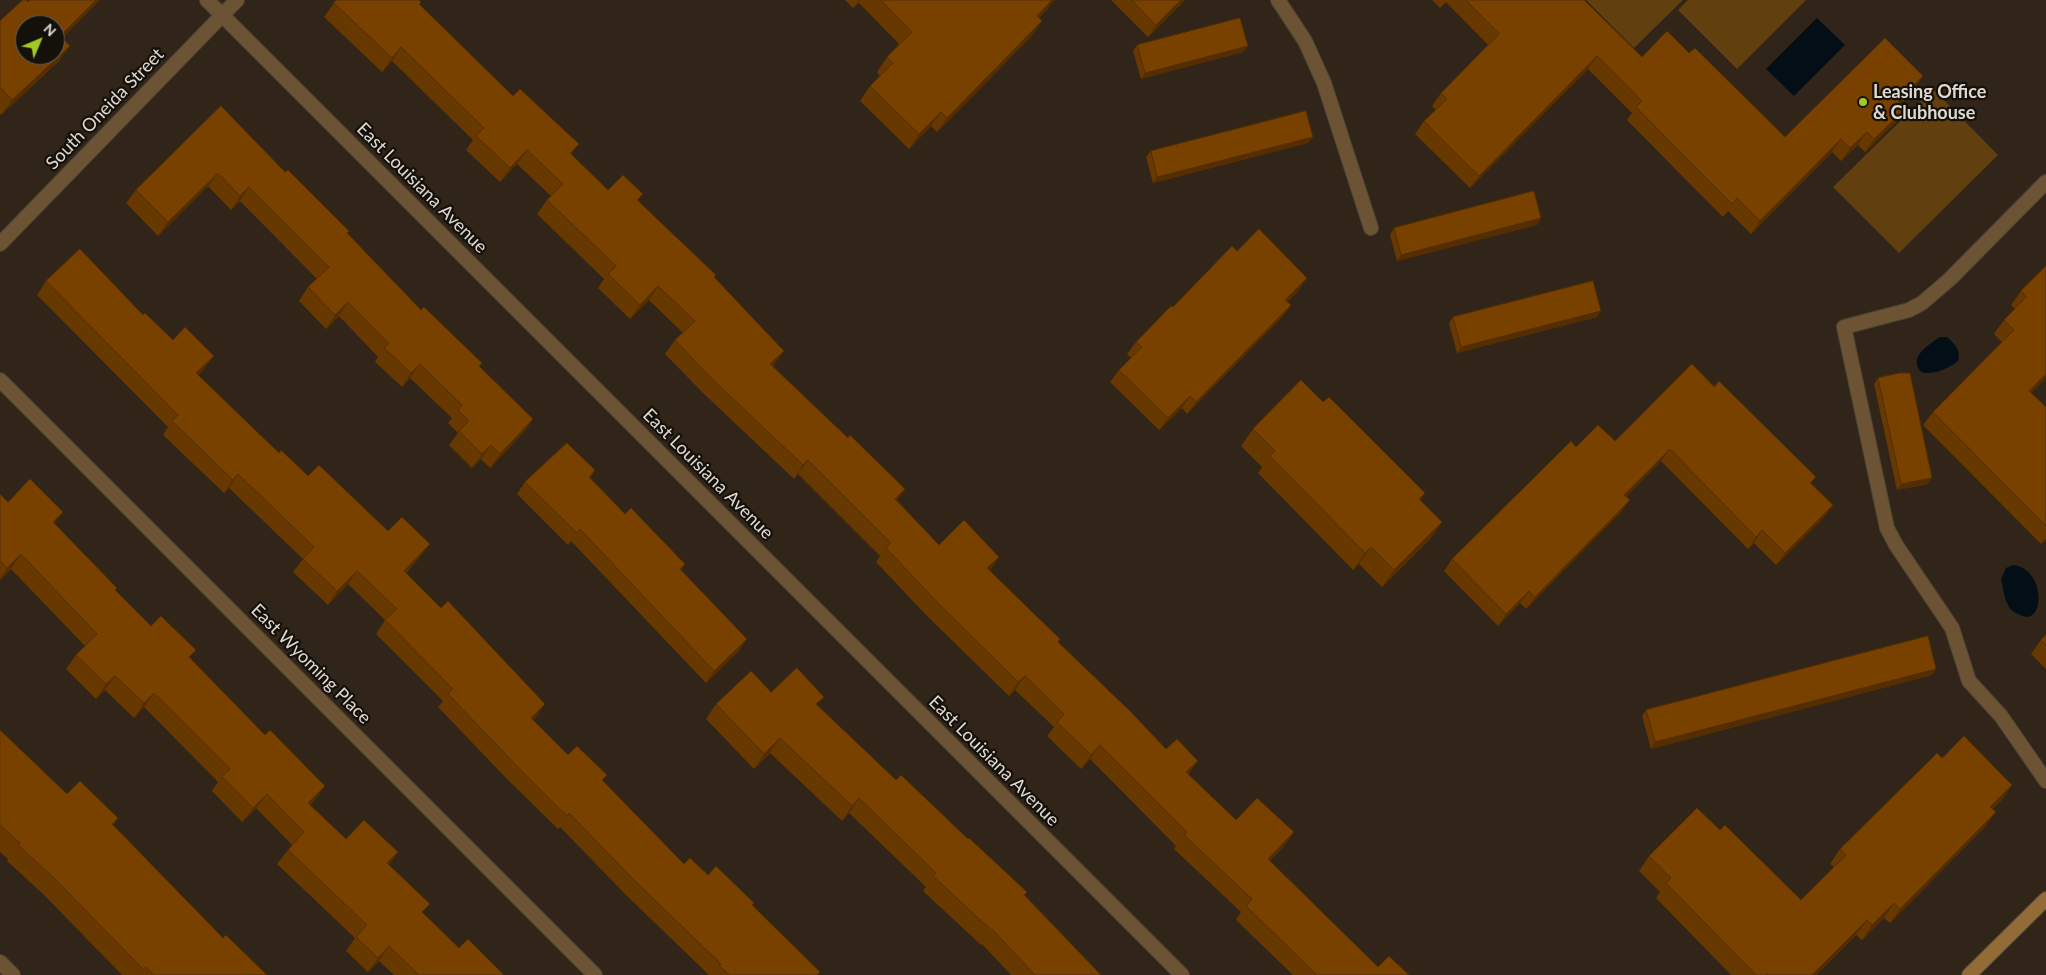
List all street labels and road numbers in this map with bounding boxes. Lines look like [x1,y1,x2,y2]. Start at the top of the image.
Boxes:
street label: South Oneida Street [42,44,168,174]
street label: East Louisiana Avenue [352,118,492,258]
street label: East Louisiana Avenue [638,404,778,544]
street label: East Wyoming Place [247,600,375,728]
street label: East Louisiana Avenue [924,691,1064,831]

